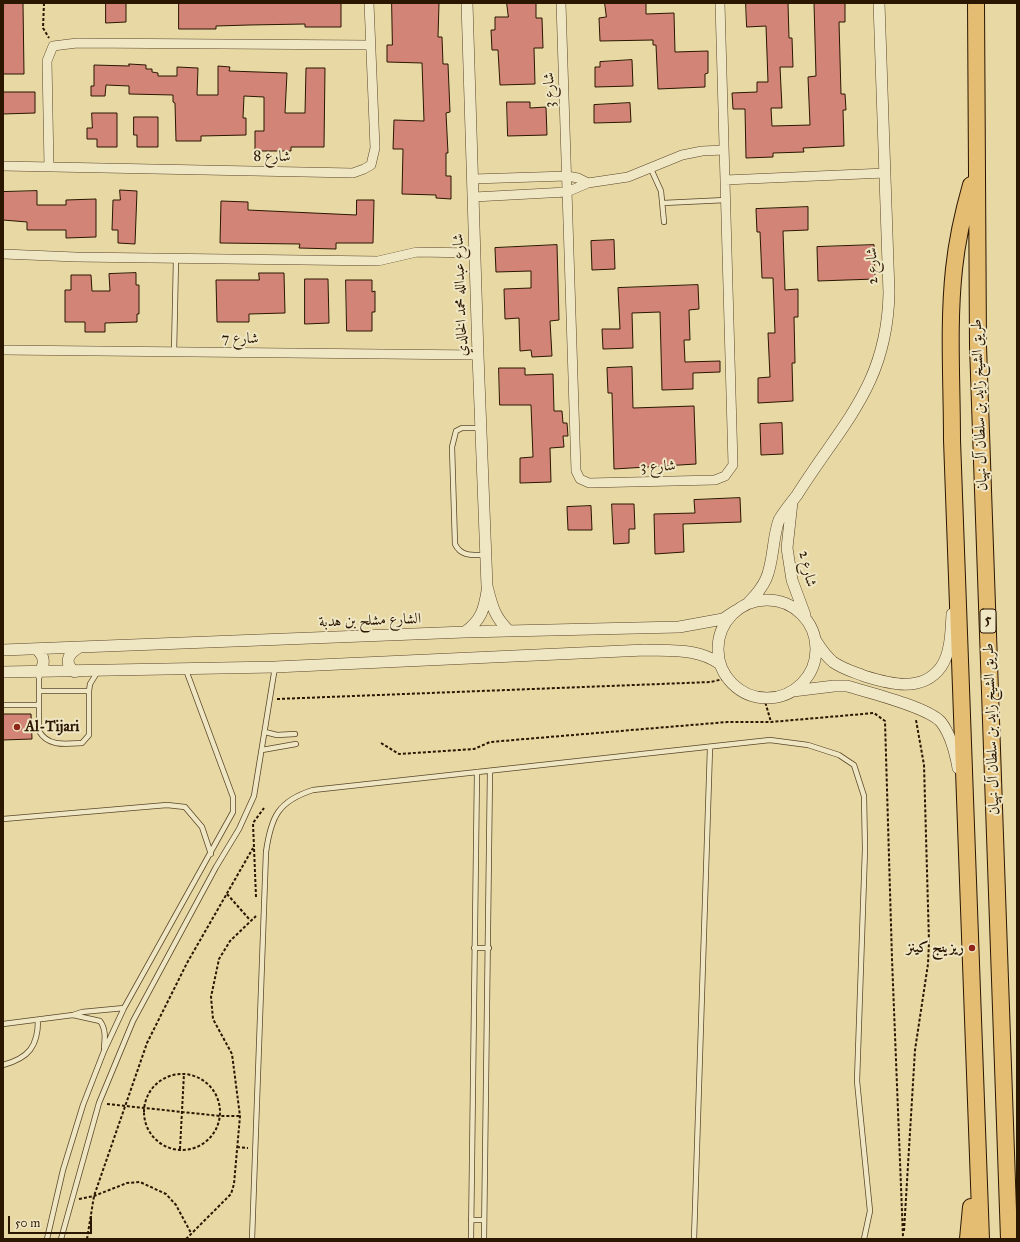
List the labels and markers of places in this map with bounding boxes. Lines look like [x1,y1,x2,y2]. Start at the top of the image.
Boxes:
place label: Al-Tijari [25,718,79,736]
marker: Al-Tijari [12,722,22,732]
place label: ريزينج كينز [907,939,964,957]
marker: ريزينج كينز [967,943,977,953]

